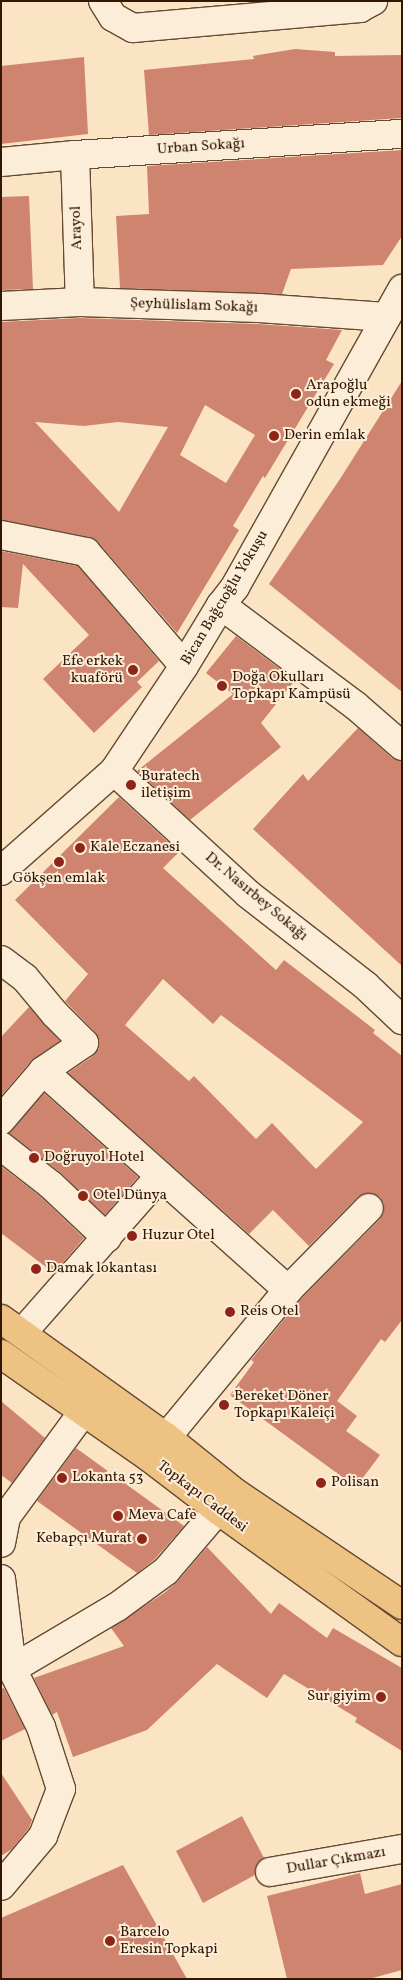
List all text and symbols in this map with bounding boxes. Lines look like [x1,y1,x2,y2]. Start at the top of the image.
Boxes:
street label: Urban Sokağı [156,135,246,159]
street label: Arayol [67,206,87,250]
street label: Şeyhülislam Sokağı [130,295,258,317]
place label: Arapoğlu odun ekmeği [306,376,391,411]
marker: Arapoğlu odun ekmeği [290,388,302,400]
place label: Derin emlak [284,427,365,445]
marker: Derin emlak [268,430,280,442]
street label: Bican Bağcıoğlu Yokuşu [177,527,273,669]
place label: Efe erkek kuaförü [62,652,123,687]
marker: Efe erkek kuaförü [127,664,139,676]
place label: Doğa Okulları Topkapı Kampüsü [232,668,351,703]
marker: Doğa Okulları Topkapı Kampüsü [216,680,228,692]
place label: Buratech iletişim [141,767,200,802]
marker: Buratech iletişim [125,779,137,791]
place label: Kale Eczanesi [90,839,180,857]
marker: Kale Eczanesi [74,842,86,854]
street label: Dr. Nasırbey Sokağı [201,849,311,945]
marker: Gökşen emlak [53,856,65,868]
place label: Gökşen emlak [13,870,105,888]
place label: Doğruyol Hotel [44,1149,144,1167]
marker: Doğruyol Hotel [28,1152,40,1164]
place label: Otel Dünya [93,1187,167,1205]
marker: Otel Dünya [77,1190,89,1202]
place label: Huzur Otel [142,1227,215,1245]
marker: Huzur Otel [126,1230,138,1242]
place label: Damak lokantası [46,1260,157,1278]
marker: Damak lokantası [30,1263,42,1275]
place label: Reis Otel [240,1303,299,1321]
marker: Reis Otel [224,1306,236,1318]
place label: Bereket Döner Topkapı Kaleiçi [234,1387,335,1422]
marker: Bereket Döner Topkapı Kaleiçi [218,1399,230,1411]
street label: Topkapı Caddesi [153,1457,251,1537]
place label: Lokanta 53 [72,1469,143,1487]
marker: Lokanta 53 [56,1472,68,1484]
place label: Polisan [331,1474,379,1492]
marker: Polisan [315,1477,327,1489]
place label: Meva Cafe [128,1507,197,1525]
marker: Meva Cafe [112,1510,124,1522]
place label: Kebapçı Murat [36,1530,132,1548]
marker: Kebapçı Murat [136,1533,148,1545]
place label: Sur giyim [307,1688,371,1706]
marker: Sur giyim [375,1691,387,1703]
street label: Dullar Çıkmazı [285,1843,387,1879]
place label: Barcelo Eresin Topkapi [120,1923,218,1958]
marker: Barcelo Eresin Topkapi [104,1935,116,1947]

